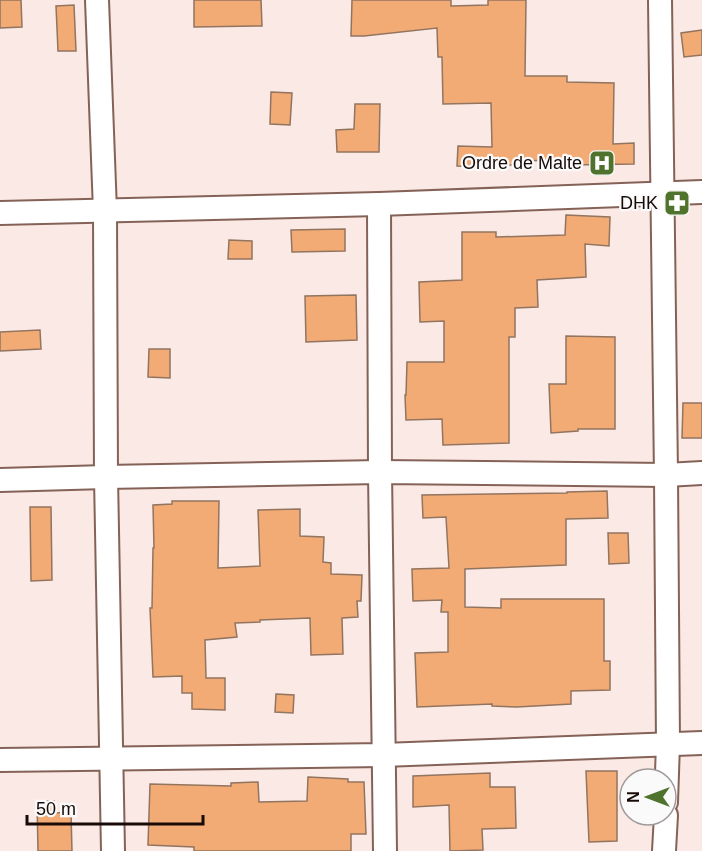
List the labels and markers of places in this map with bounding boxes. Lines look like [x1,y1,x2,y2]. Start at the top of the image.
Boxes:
hospital icon: Ordre de Malte [587,148,617,178]
place label: Ordre de Malte [462,153,582,173]
pharmacy icon: DHK [662,188,692,218]
place label: DHK [620,193,658,213]

